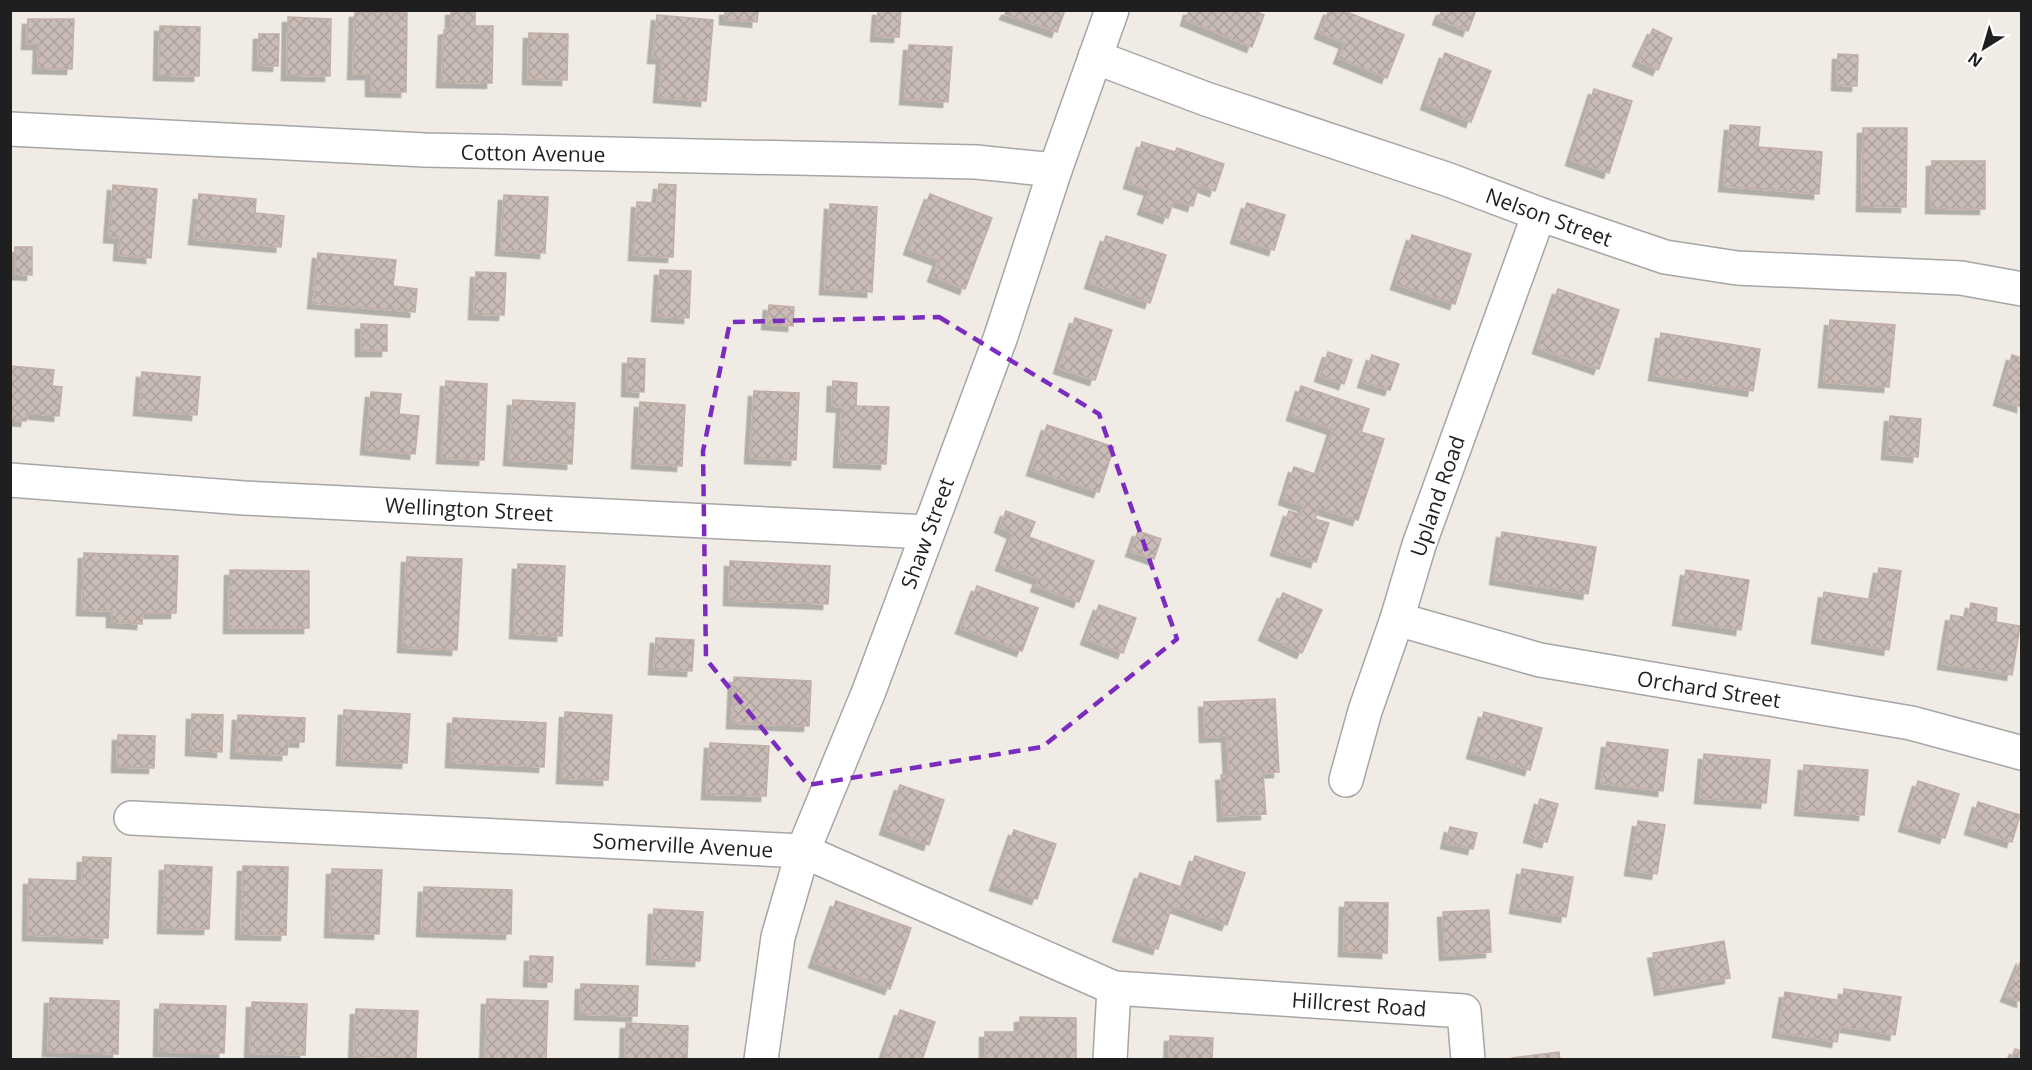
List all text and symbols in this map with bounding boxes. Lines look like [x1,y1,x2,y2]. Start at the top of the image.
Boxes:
north arrow [1954,18,2014,78]
text: N [1963,47,1987,73]
street label: Cotton Avenue [460,138,606,168]
street label: Nelson Street [1482,181,1616,253]
street label: Upland Road [1403,432,1471,560]
street label: Shaw Street [894,473,960,593]
street label: Wellington Street [384,491,554,527]
street label: Orchard Street [1635,664,1783,714]
street label: Somerville Avenue [592,826,774,864]
street label: Hillcrest Road [1291,985,1427,1023]

